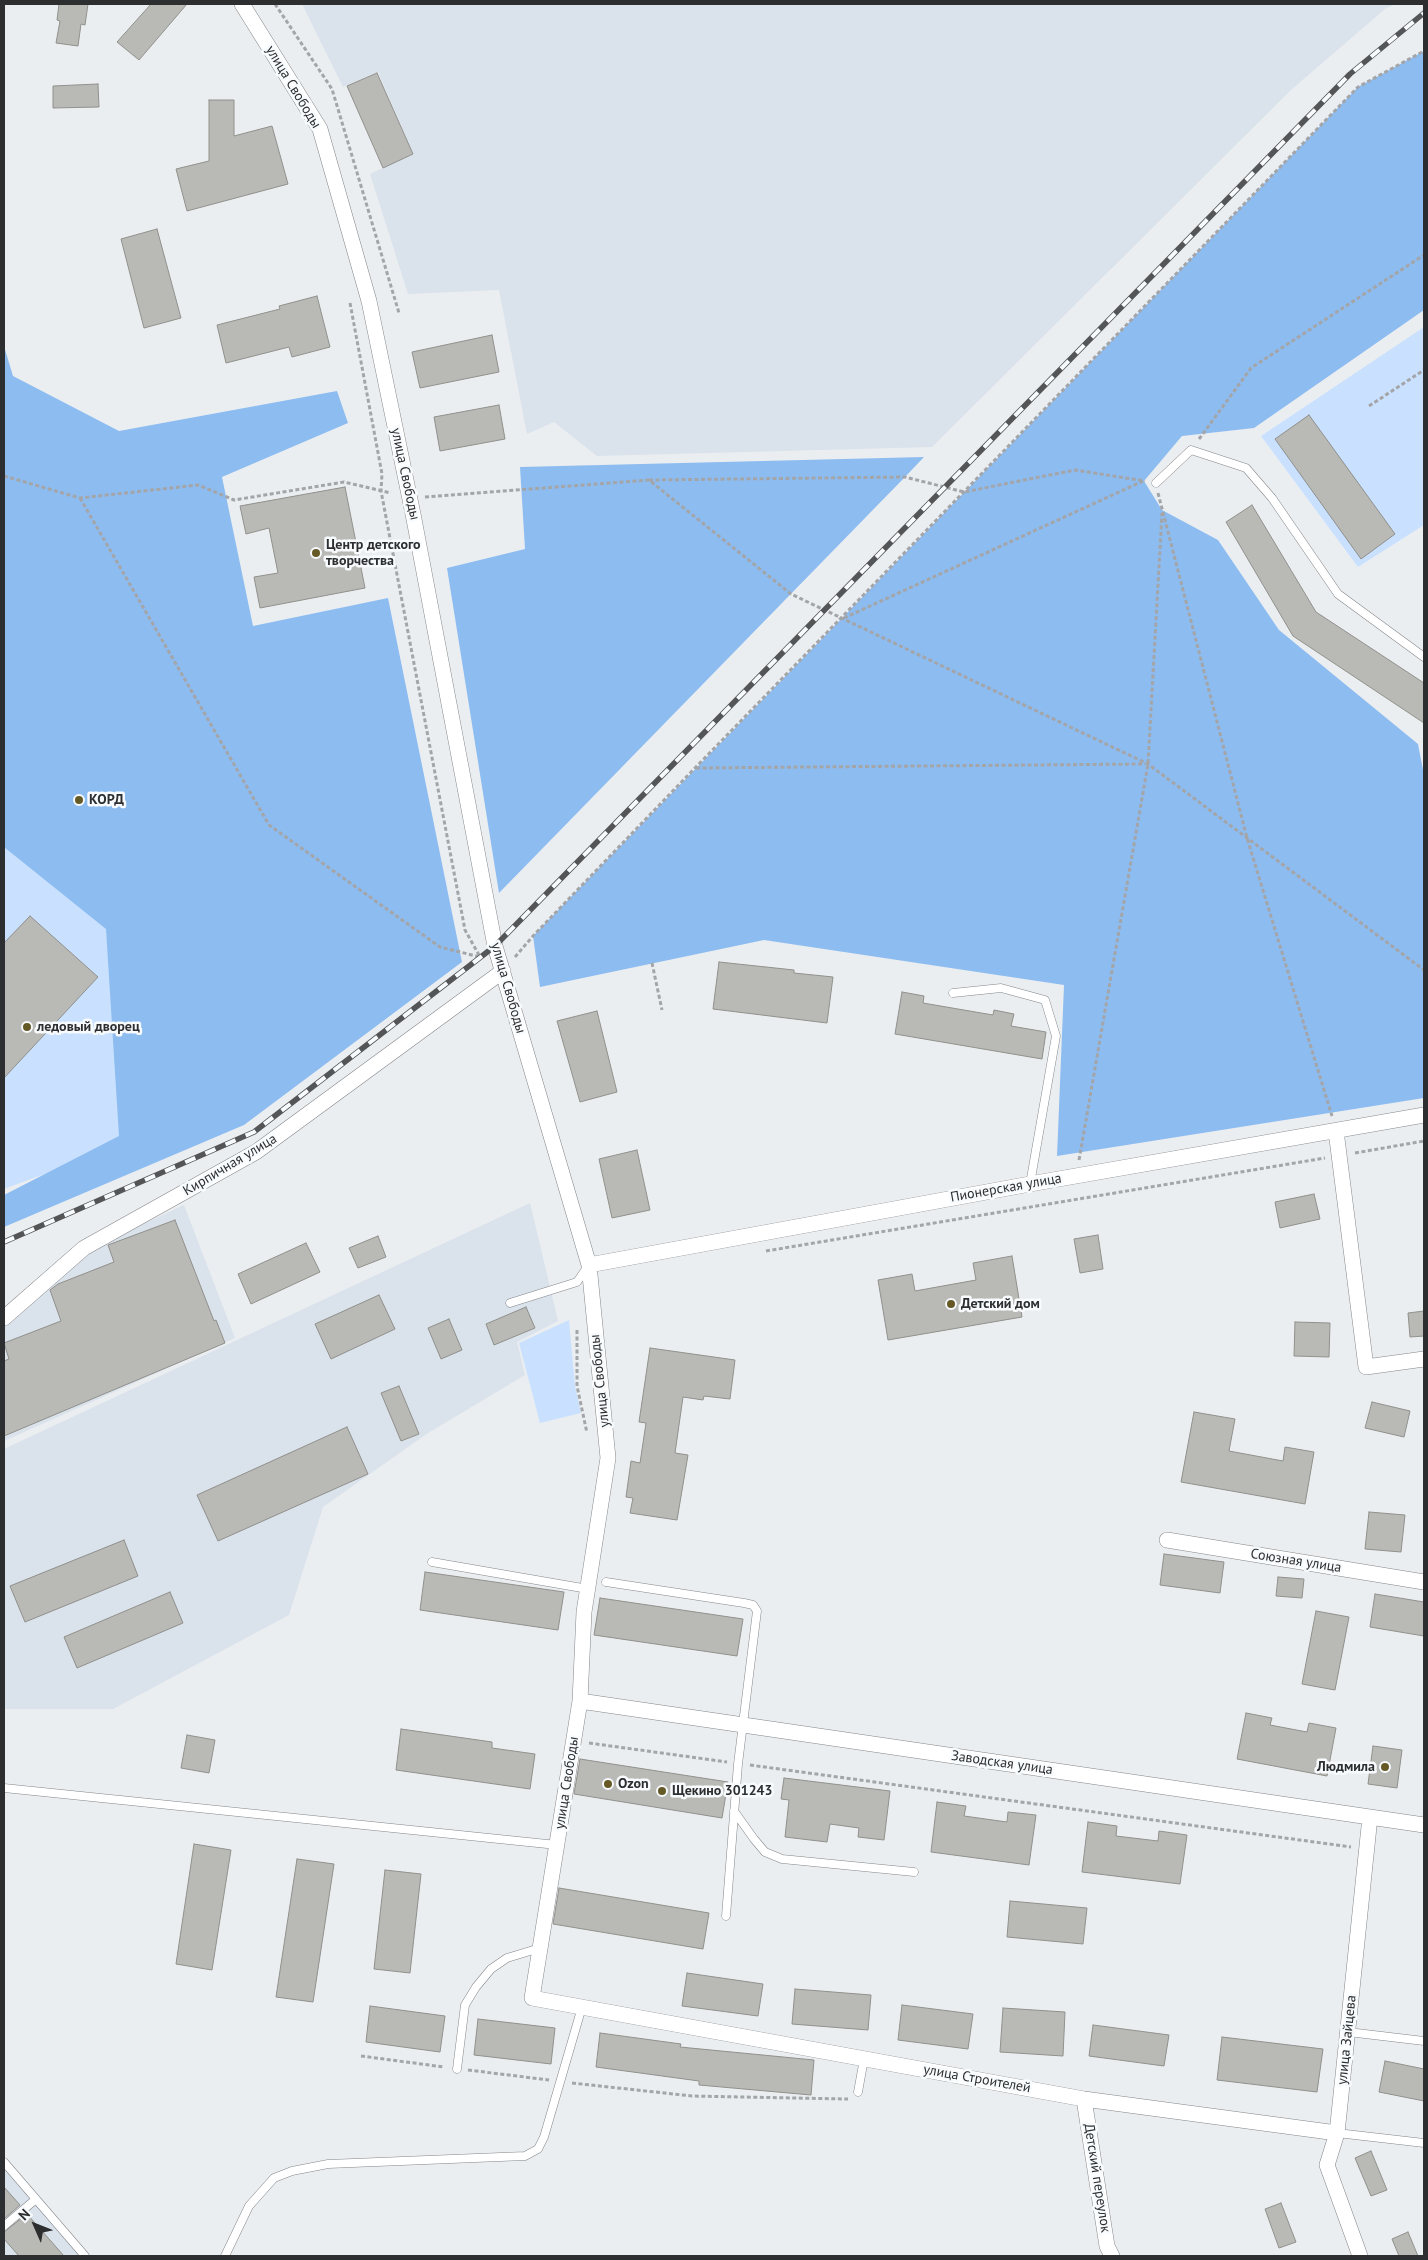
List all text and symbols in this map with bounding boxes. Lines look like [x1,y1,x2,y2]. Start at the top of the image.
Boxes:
street label: улица Свободы [262,43,324,131]
street label: улица Свободы [387,426,423,522]
place label: Центр детского творчества [326,537,421,570]
marker: Центр детского творчества [310,547,322,559]
place label: КОРД [89,792,124,808]
marker: КОРД [73,794,85,806]
street label: улица Свободы [487,941,529,1035]
place label: ледовый дворец [37,1019,140,1035]
marker: ледовый дворец [21,1021,33,1033]
street label: Кирпичная улица [180,1130,280,1200]
street label: Пионерская улица [949,1170,1063,1206]
place label: Детский дом [961,1296,1040,1312]
marker: Детский дом [945,1298,957,1310]
street label: улица Свободы [587,1334,613,1428]
street label: Союзная улица [1249,1546,1343,1576]
street label: улица Свободы [551,1735,583,1831]
street label: Заводская улица [950,1748,1054,1778]
place label: Людмила [1317,1759,1375,1775]
marker: Людмила [1379,1761,1391,1773]
place label: Ozon [618,1776,649,1792]
marker: Ozon [602,1778,614,1790]
place label: Щекино 301243 [672,1783,772,1799]
marker: Щекино 301243 [656,1785,668,1797]
street label: улица Зайцева [1334,1994,1360,2086]
street label: улица Строителей [922,2061,1032,2097]
street label: Детский переулок [1080,2122,1114,2234]
north arrow [10,2200,60,2250]
text: N [15,2205,34,2224]

